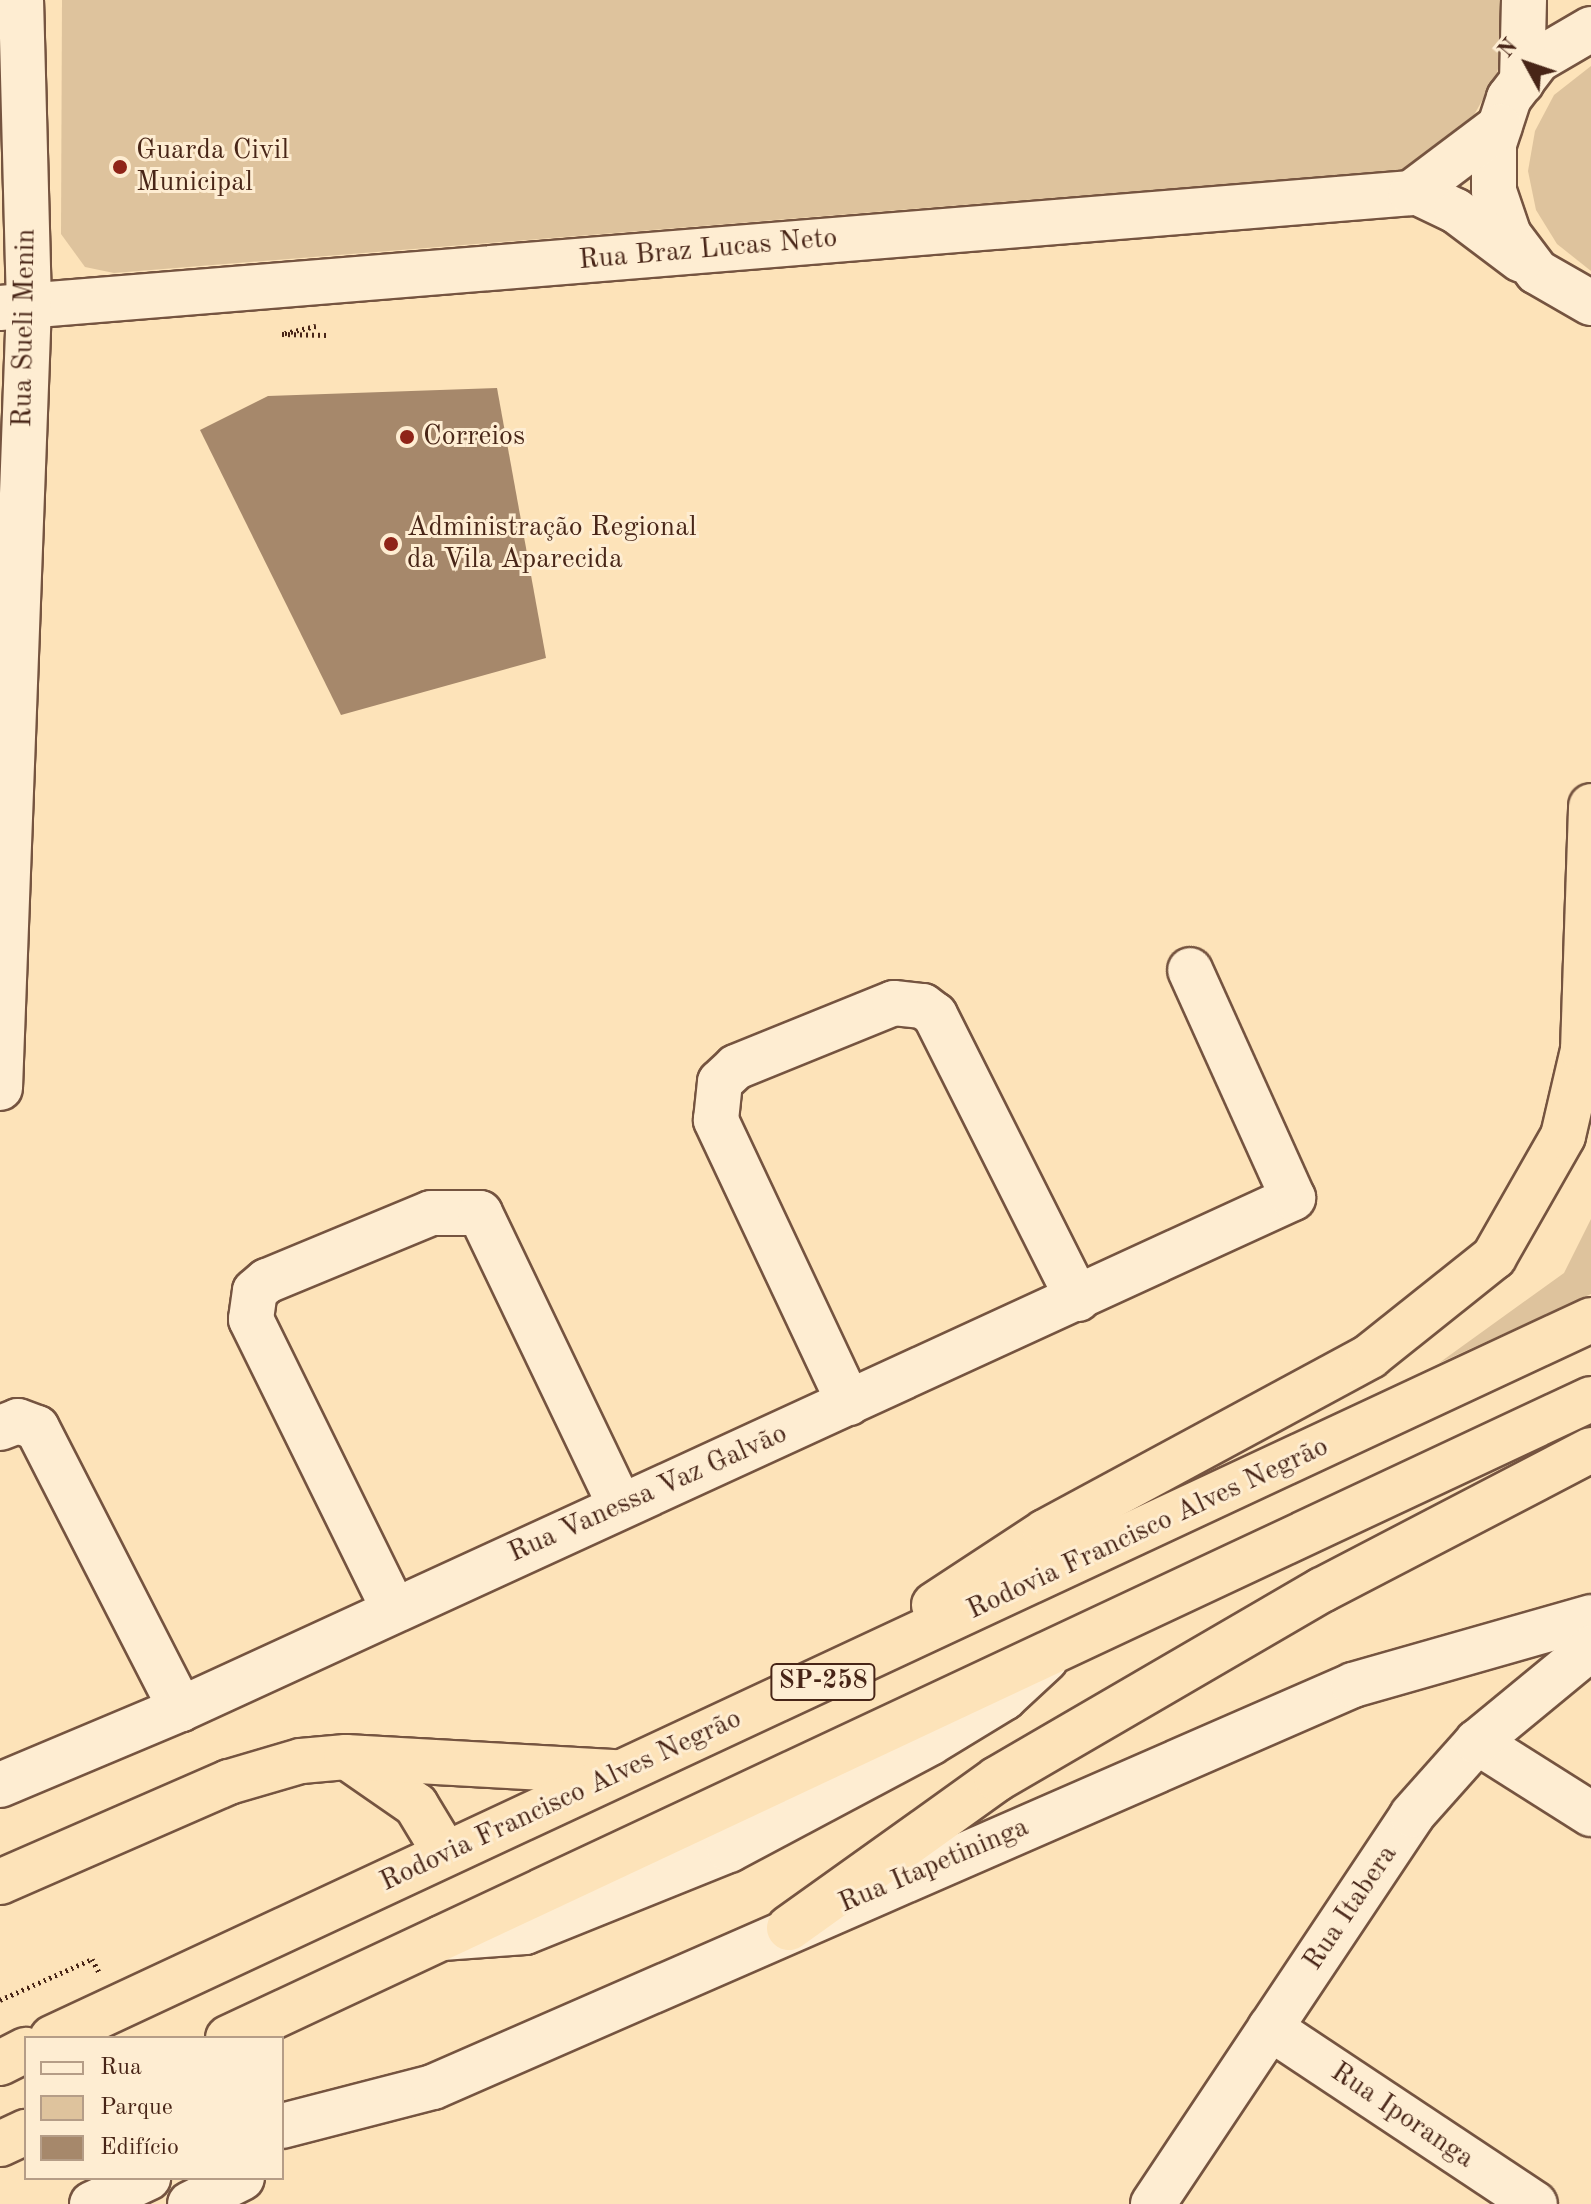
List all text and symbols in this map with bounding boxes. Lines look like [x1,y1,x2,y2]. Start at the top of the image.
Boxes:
north arrow [1487,24,1567,104]
text: N [1495,35,1522,62]
place label: Guarda Civil Municipal [136,134,289,200]
marker: Guarda Civil Municipal [111,158,129,176]
street label: Rua Braz Lucas Neto [577,222,839,278]
street label: Rua Sueli Menin [6,228,44,428]
place label: Correios [423,420,525,454]
marker: Correios [398,428,416,446]
place label: Administração Regional da Vila Aparecida [407,511,697,577]
marker: Administração Regional da Vila Aparecida [382,535,400,553]
street label: Rua Vanessa Vaz Galvão [504,1417,792,1571]
street label: Rodovia Francisco Alves Negrão [962,1430,1334,1628]
road number: SP-258 [769,1660,877,1704]
street label: Rodovia Francisco Alves Negrão [375,1702,747,1900]
street label: Rua Itapetininga [834,1811,1034,1921]
street label: Rua Itabera [1297,1839,1405,1977]
legend [24,2036,284,2180]
text: Rua [100,2056,142,2080]
street label: Rua Iporanga [1324,2056,1480,2176]
text: Parque [100,2096,173,2120]
text: Edifício [100,2136,179,2160]

